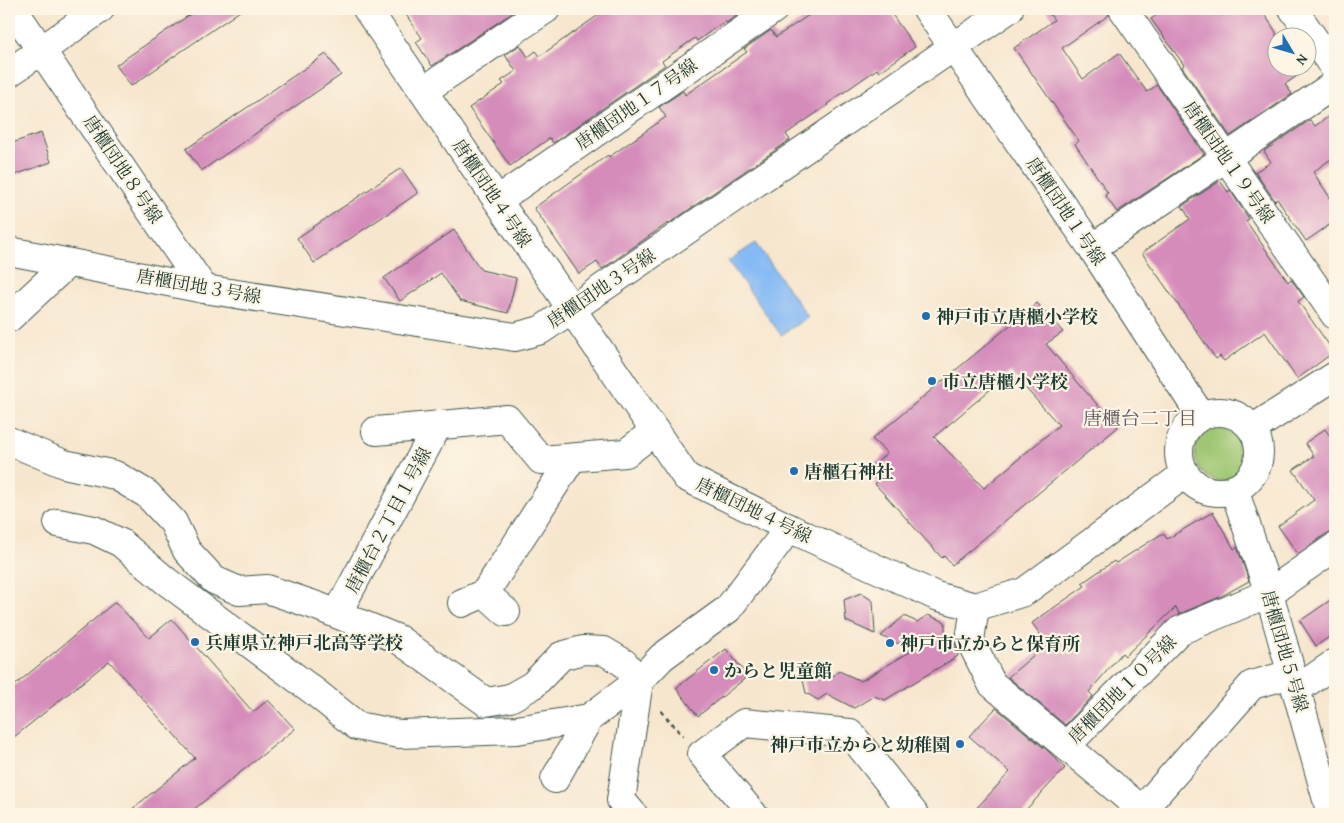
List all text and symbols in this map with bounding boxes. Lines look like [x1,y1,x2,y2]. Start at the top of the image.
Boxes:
north arrow [1266,28,1316,78]
text: N [1291,50,1313,70]
street label: 唐櫃団地１７号線 [569,52,703,156]
street label: 唐櫃団地１９号線 [1177,95,1281,229]
street label: 唐櫃団地８号線 [77,109,169,229]
street label: 唐櫃団地４号線 [446,133,538,253]
street label: 唐櫃団地１号線 [1020,151,1112,271]
street label: 唐櫃団地３号線 [541,242,661,334]
street label: 唐櫃団地３号線 [135,262,263,310]
place label: 神戸市立唐櫃小学校 [936,303,1098,330]
marker: 神戸市立唐櫃小学校 [920,310,932,322]
place label: 市立唐櫃小学校 [942,368,1068,395]
marker: 市立唐櫃小学校 [926,375,938,387]
district label: 唐櫃台二丁目 [1083,404,1197,432]
street label: 唐櫃台２丁目１号線 [338,442,438,598]
place label: 唐櫃石神社 [804,458,894,485]
marker: 唐櫃石神社 [788,465,800,477]
street label: 唐櫃団地４号線 [691,470,817,550]
street label: 唐櫃団地５号線 [1255,587,1315,715]
place label: 兵庫県立神戸北高等学校 [205,629,403,656]
street label: 唐櫃団地１０号線 [1062,629,1182,749]
place label: 神戸市立からと保育所 [900,630,1080,657]
marker: 兵庫県立神戸北高等学校 [189,636,201,648]
marker: 神戸市立からと保育所 [884,637,896,649]
place label: からと児童館 [724,657,832,684]
marker: からと児童館 [708,664,720,676]
place label: 神戸市立からと幼稚園 [770,731,950,758]
marker: 神戸市立からと幼稚園 [954,738,966,750]

